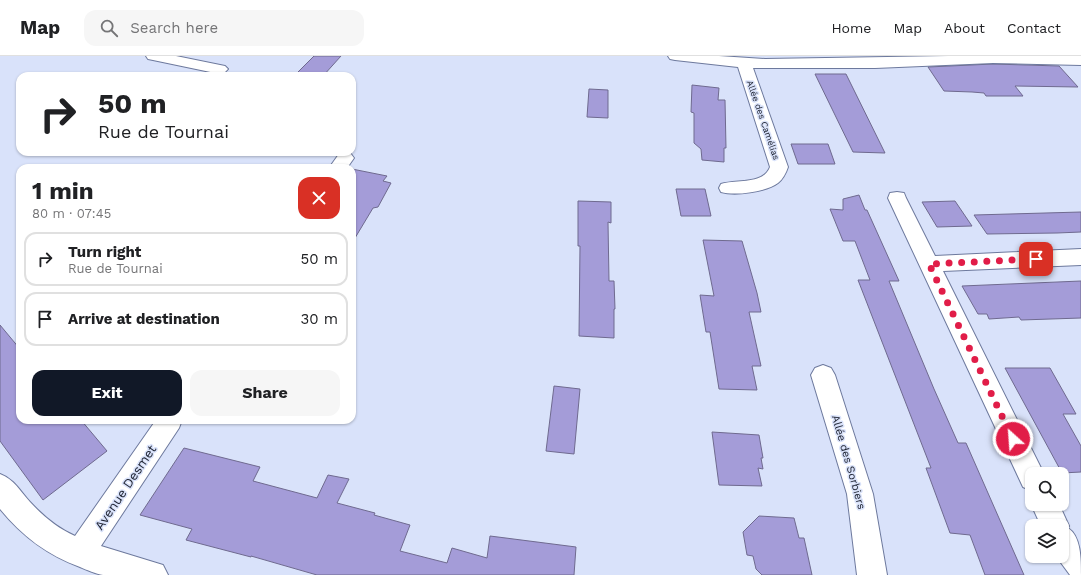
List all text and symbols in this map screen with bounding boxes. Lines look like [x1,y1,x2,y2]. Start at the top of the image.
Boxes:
search box [84,10,364,46]
text: Map [20,16,60,39]
icon: search [98,17,120,39]
text: Search here [130,19,218,37]
text: Home [831,20,871,36]
text: Map [893,20,922,36]
text: About [944,20,985,36]
text: Contact [1007,20,1061,36]
street label: Allée des Camélias [745,79,781,161]
text: 50 m [98,87,167,120]
icon: right [32,88,84,140]
text: Rue de Tournai [98,121,229,142]
text: 1 min [32,177,94,205]
button: close [298,177,340,219]
text: 80 m · 07:45 [32,206,111,221]
pin [1019,242,1053,276]
text: Turn right [68,243,141,261]
icon: right [34,248,56,270]
icon: arrive [1025,248,1047,270]
text: 50 m [301,250,338,268]
text: Rue de Tournai [68,261,163,276]
icon: arrive [34,308,56,330]
text: Arrive at destination [68,310,220,328]
text: 30 m [301,310,338,328]
button: Exit [32,370,182,416]
button: Share [190,370,340,416]
street label: Allée des Sorbiers [829,413,868,511]
position arrow [992,418,1034,460]
street label: Avenue Desmet [91,441,160,533]
map controls [1025,467,1069,563]
button: search [1025,467,1069,511]
button: layers [1025,519,1069,563]

